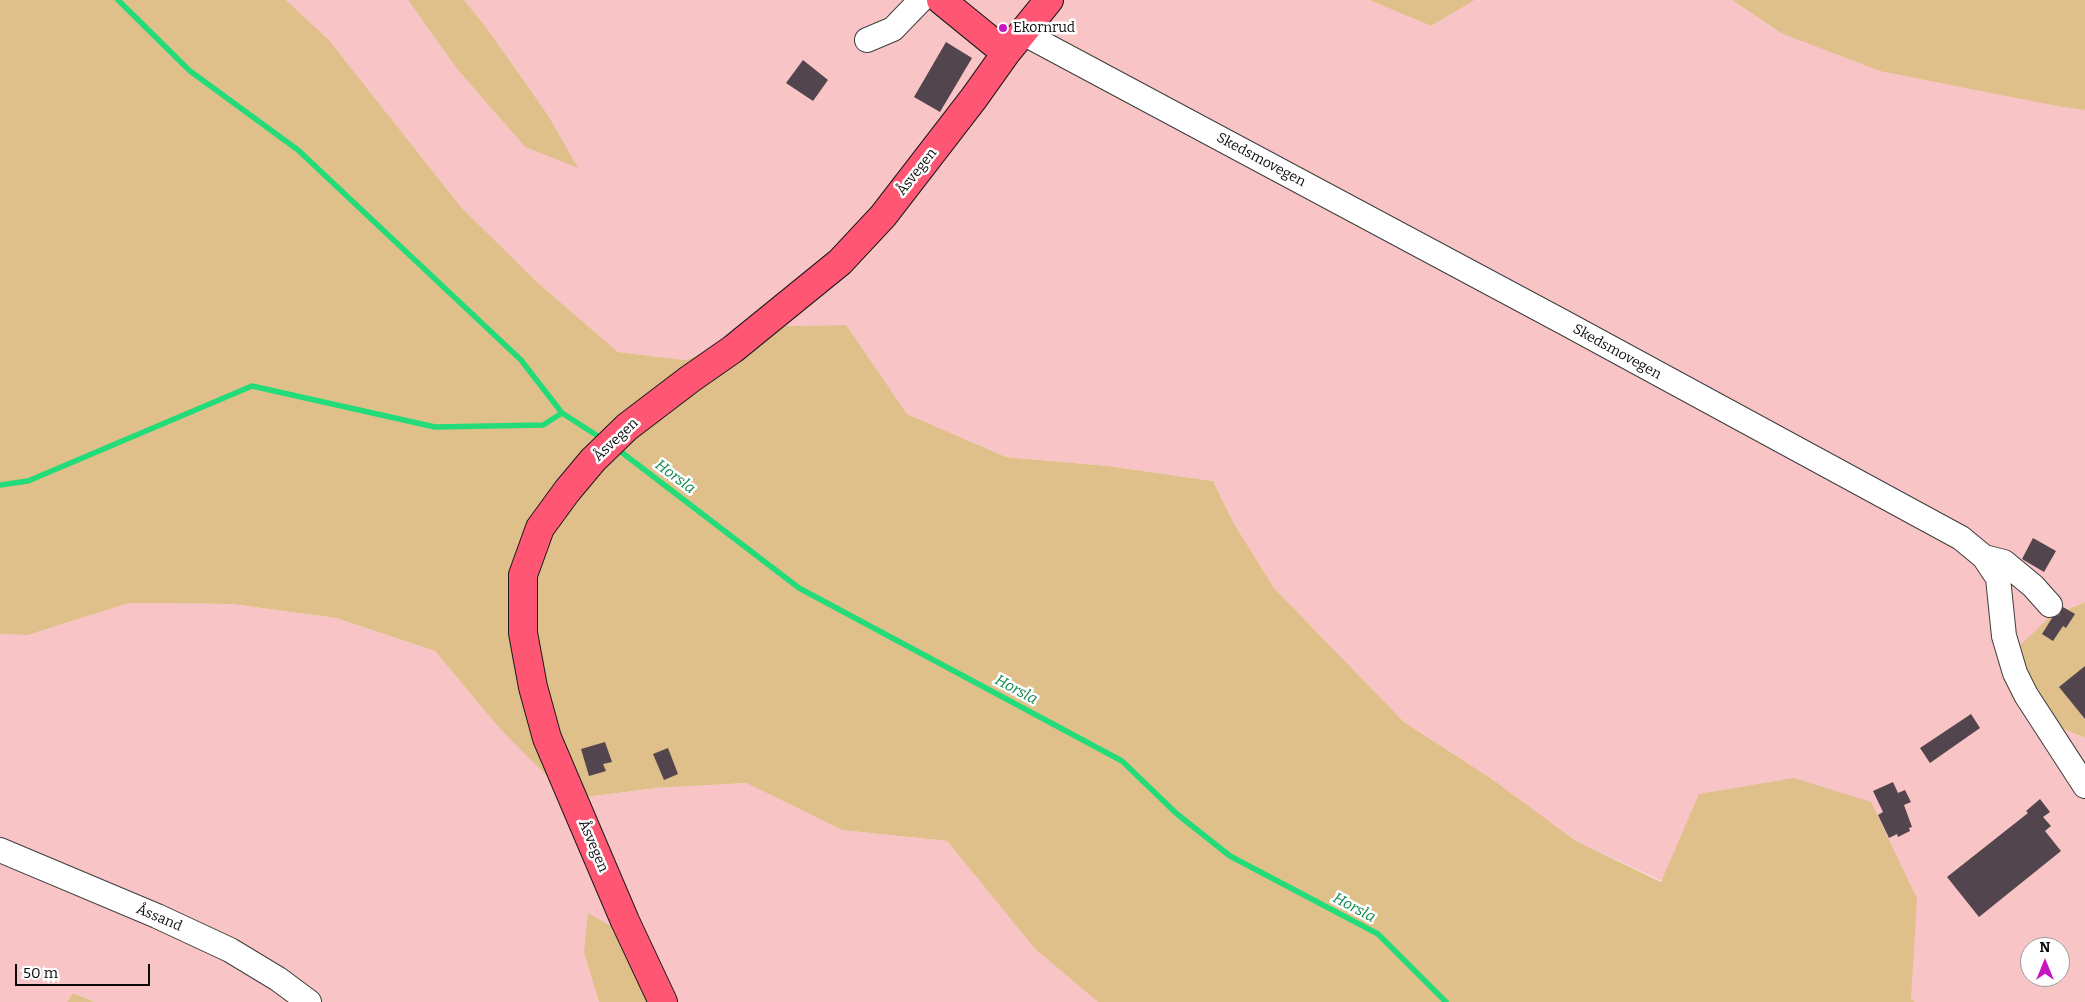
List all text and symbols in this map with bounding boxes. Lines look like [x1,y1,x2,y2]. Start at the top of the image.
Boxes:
place label: Ekornrud [1013,20,1075,36]
marker: Ekornrud [997,22,1009,34]
street label: Skedsmovegen [1214,129,1308,191]
street label: Åsvegen [893,145,941,199]
street label: Skedsmovegen [1570,321,1664,383]
street label: Åsvegen [590,415,642,465]
water label: Horsla [651,456,699,498]
water label: Horsla [992,671,1040,709]
street label: Åsvegen [575,817,611,875]
water label: Horsla [1330,889,1378,927]
street label: Åssand [134,901,184,935]
north arrow [2020,937,2070,987]
text: N [2040,939,2050,956]
scale bar [18,954,152,986]
text: 50 m [23,964,58,982]

